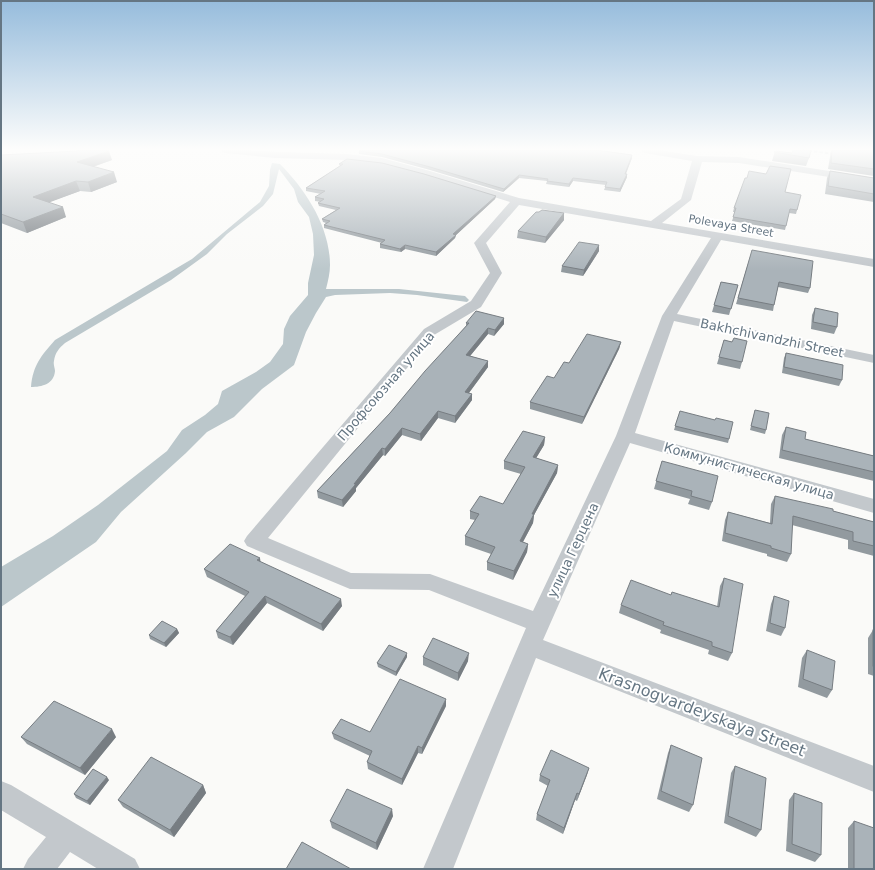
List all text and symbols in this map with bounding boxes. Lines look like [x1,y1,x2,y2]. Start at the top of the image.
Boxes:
street label: Polevaya Street [687,212,775,240]
street label: Bakhchivandzhi Street [699,315,845,361]
street label: Профсоюзная улица [334,328,438,444]
street label: Коммунистическая улица [662,439,836,503]
street label: улица Герцена [544,500,602,600]
street label: Krasnogvardeyskaya Street [596,664,808,760]

